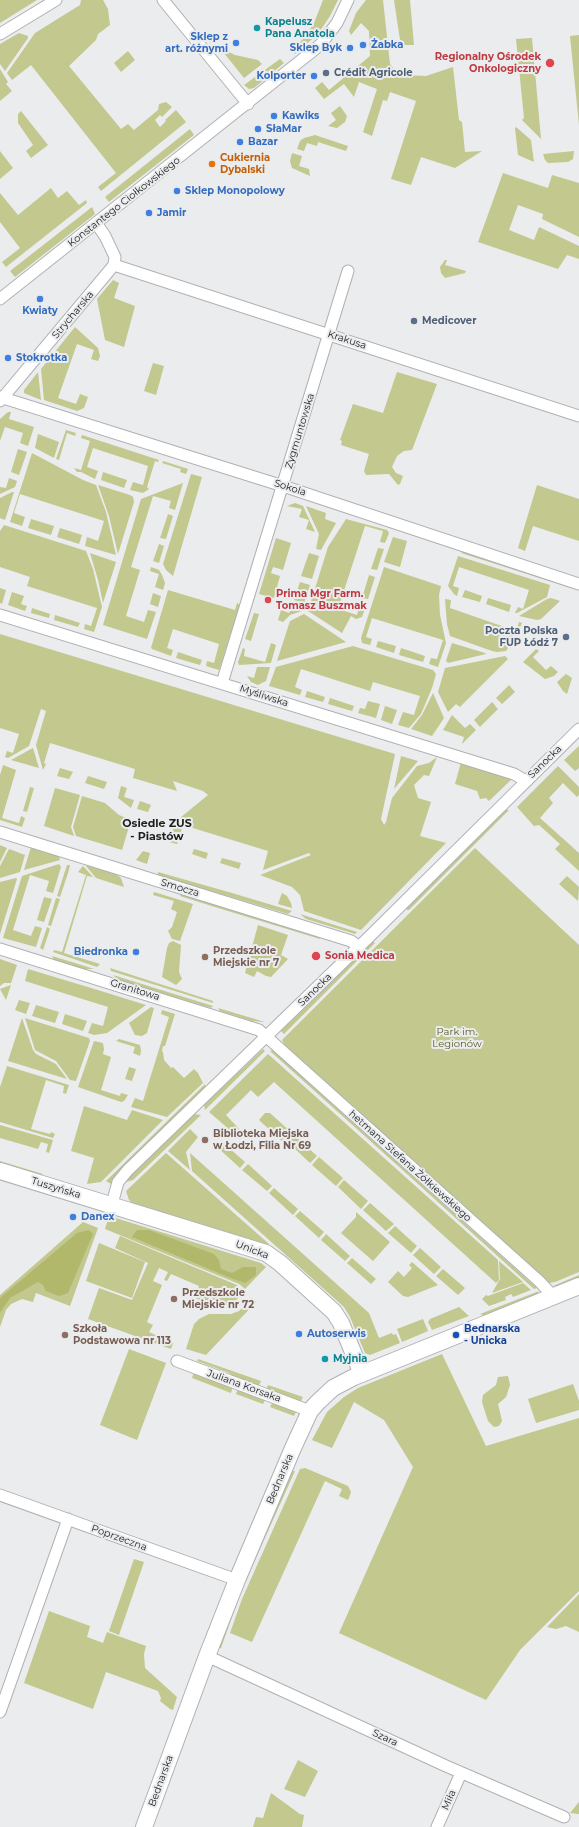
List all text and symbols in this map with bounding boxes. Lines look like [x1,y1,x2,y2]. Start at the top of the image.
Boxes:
place label: Kapelusz Pana Anatola [265,16,335,40]
marker: Kapelusz Pana Anatola [252,23,262,33]
place label: Sklep z art. różnymi [165,31,228,54]
marker: Sklep z art. różnymi [231,38,241,48]
place label: Żabka [371,39,403,51]
marker: Żabka [358,40,368,50]
place label: Sklep Byk [290,42,342,54]
marker: Sklep Byk [345,43,355,53]
place label: Regionalny Ośrodek Onkologiczny [435,51,541,74]
marker: Regionalny Ośrodek Onkologiczny [544,57,556,69]
place label: Crédit Agricole [334,67,412,79]
marker: Crédit Agricole [321,68,331,78]
place label: Kolporter [257,70,306,82]
marker: Kolporter [309,71,319,81]
place label: Kawiks [282,110,319,122]
marker: Kawiks [269,111,279,121]
place label: SłaMar [266,123,302,135]
marker: SłaMar [253,124,263,134]
place label: Bazar [248,136,278,148]
marker: Bazar [235,137,245,147]
place label: Cukiernia Dybalski [220,152,270,176]
street label: Konstantego Ciołkowskiego [65,154,183,250]
marker: Cukiernia Dybalski [207,159,217,169]
place label: Sklep Monopolowy [185,185,285,197]
marker: Sklep Monopolowy [172,186,182,196]
place label: Jamir [157,207,186,219]
marker: Jamir [144,208,154,218]
street label: Strycharska [50,289,96,341]
marker: Kwiaty [35,294,45,304]
place label: Kwiaty [22,305,58,317]
place label: Medicover [422,315,476,327]
marker: Medicover [409,316,419,326]
street label: Krakusa [326,328,368,352]
place label: Stokrotka [16,352,67,364]
marker: Stokrotka [3,353,13,363]
street label: Zygmuntowska [283,392,317,470]
street label: Sokola [272,477,308,499]
place label: Prima Mgr Farm. Tomasz Buszmak [276,588,367,612]
marker: Prima Mgr Farm. Tomasz Buszmak [263,595,273,605]
place label: Poczta Polska FUP Łódź 7 [485,625,558,648]
marker: Poczta Polska FUP Łódź 7 [561,632,571,642]
street label: Myśliwska [238,682,290,710]
street label: Sanocka [526,743,564,781]
district label: Osiedle ZUS - Piastów [122,817,192,843]
street label: Smocza [159,876,201,900]
place label: Przedszkole Miejskie nr 7 [213,945,279,968]
place label: Biedronka [74,946,128,958]
marker: Biedronka [131,947,141,957]
marker: Sonia Medica [310,950,322,962]
place label: Sonia Medica [325,950,395,962]
marker: Przedszkole Miejskie nr 7 [200,952,210,962]
street label: Sanocka [296,971,334,1009]
street label: Granitowa [109,977,161,1003]
park label: Park im. Legionów [432,1026,482,1050]
street label: hetmana Stefana Żółkiewskiego [346,1108,474,1224]
place label: Biblioteka Miejska w Łodzi, Filia Nr 69 [213,1128,311,1152]
marker: Biblioteka Miejska w Łodzi, Filia Nr 69 [200,1135,210,1145]
street label: Tuszyńska [30,1175,82,1201]
place label: Danex [81,1211,114,1223]
marker: Danex [68,1212,78,1222]
street label: Unicka [234,1238,270,1262]
place label: Przedszkole Miejskie nr 72 [182,1287,254,1310]
marker: Przedszkole Miejskie nr 72 [169,1294,179,1304]
place label: Szkoła Podstawowa nr 113 [73,1323,171,1346]
place label: Bednarska - Unicka [464,1323,520,1346]
place label: Autoserwis [307,1328,366,1340]
marker: Autoserwis [294,1329,304,1339]
marker: Szkoła Podstawowa nr 113 [60,1330,70,1340]
marker: Bednarska - Unicka [451,1330,461,1340]
place label: Myjnia [333,1353,368,1365]
marker: Myjnia [320,1354,330,1364]
street label: Juliana Korsaka [205,1367,283,1405]
street label: Bednarska [264,1452,296,1506]
street label: Poprzeczna [89,1522,149,1554]
street label: Szara [370,1727,400,1749]
street label: Bednarska [146,1754,176,1808]
street label: Miła [439,1788,459,1812]

